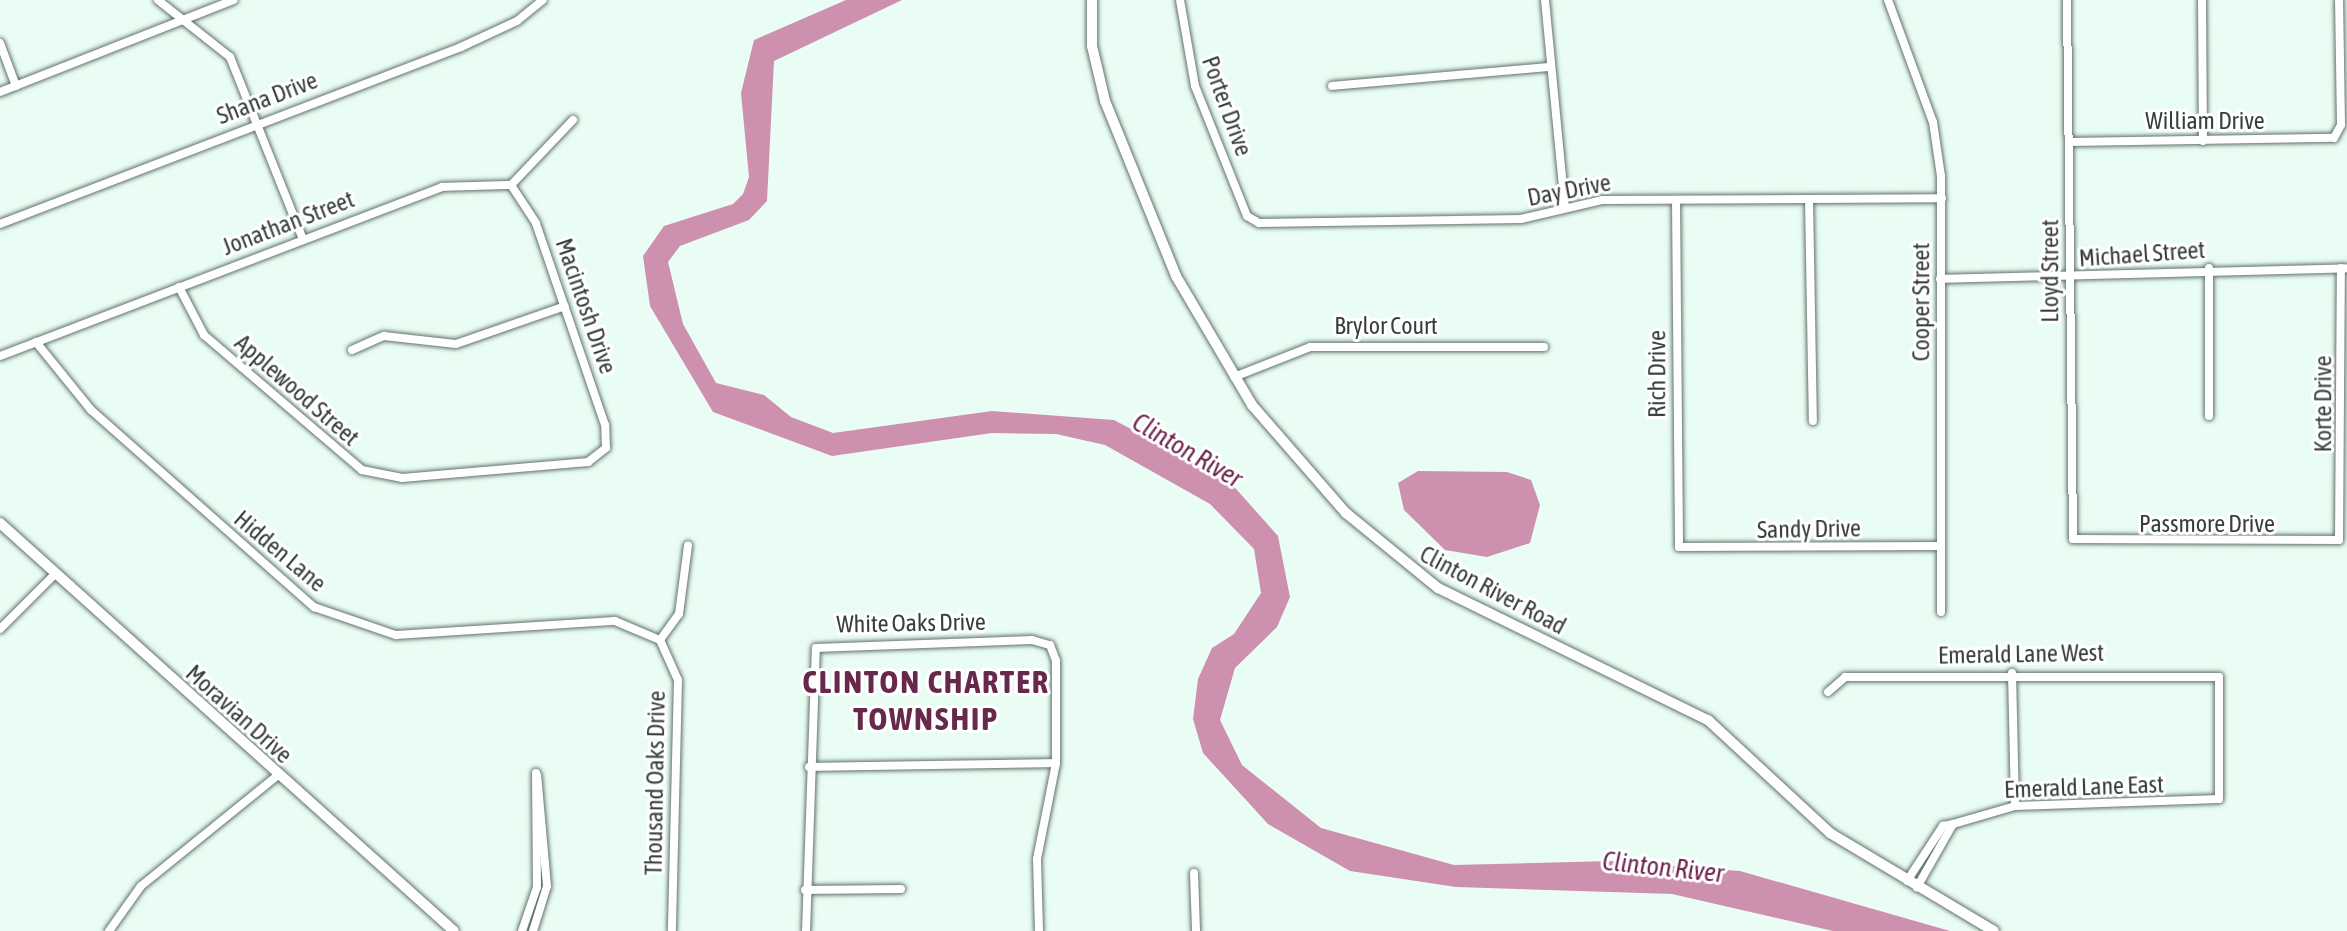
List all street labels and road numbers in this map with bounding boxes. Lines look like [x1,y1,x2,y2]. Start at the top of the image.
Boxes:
street label: Porter Drive [1196,52,1258,160]
street label: Shana Drive [213,66,321,130]
street label: William Drive [2145,107,2265,135]
street label: Day Drive [1525,168,1613,212]
street label: Jonathan Street [218,185,358,261]
street label: Lloyd Street [2036,219,2064,323]
street label: Macintosh Drive [549,235,623,377]
street label: Michael Street [2078,235,2206,273]
street label: Cooper Street [1907,243,1935,361]
street label: Brylor Court [1334,312,1438,340]
street label: Applewood Street [229,328,365,452]
street label: Rich Drive [1643,330,1671,418]
street label: Korte Drive [2309,356,2337,452]
street label: Hidden Lane [228,504,332,598]
street label: Passmore Drive [2139,510,2275,538]
street label: Sandy Drive [1757,514,1861,544]
street label: Clinton River Road [1415,539,1571,641]
street label: White Oaks Drive [836,607,986,639]
street label: Emerald Lane West [1938,638,2104,670]
street label: Moravian Drive [180,659,298,769]
street label: Thousand Oaks Drive [639,690,671,876]
street label: Emerald Lane East [2004,770,2164,804]

